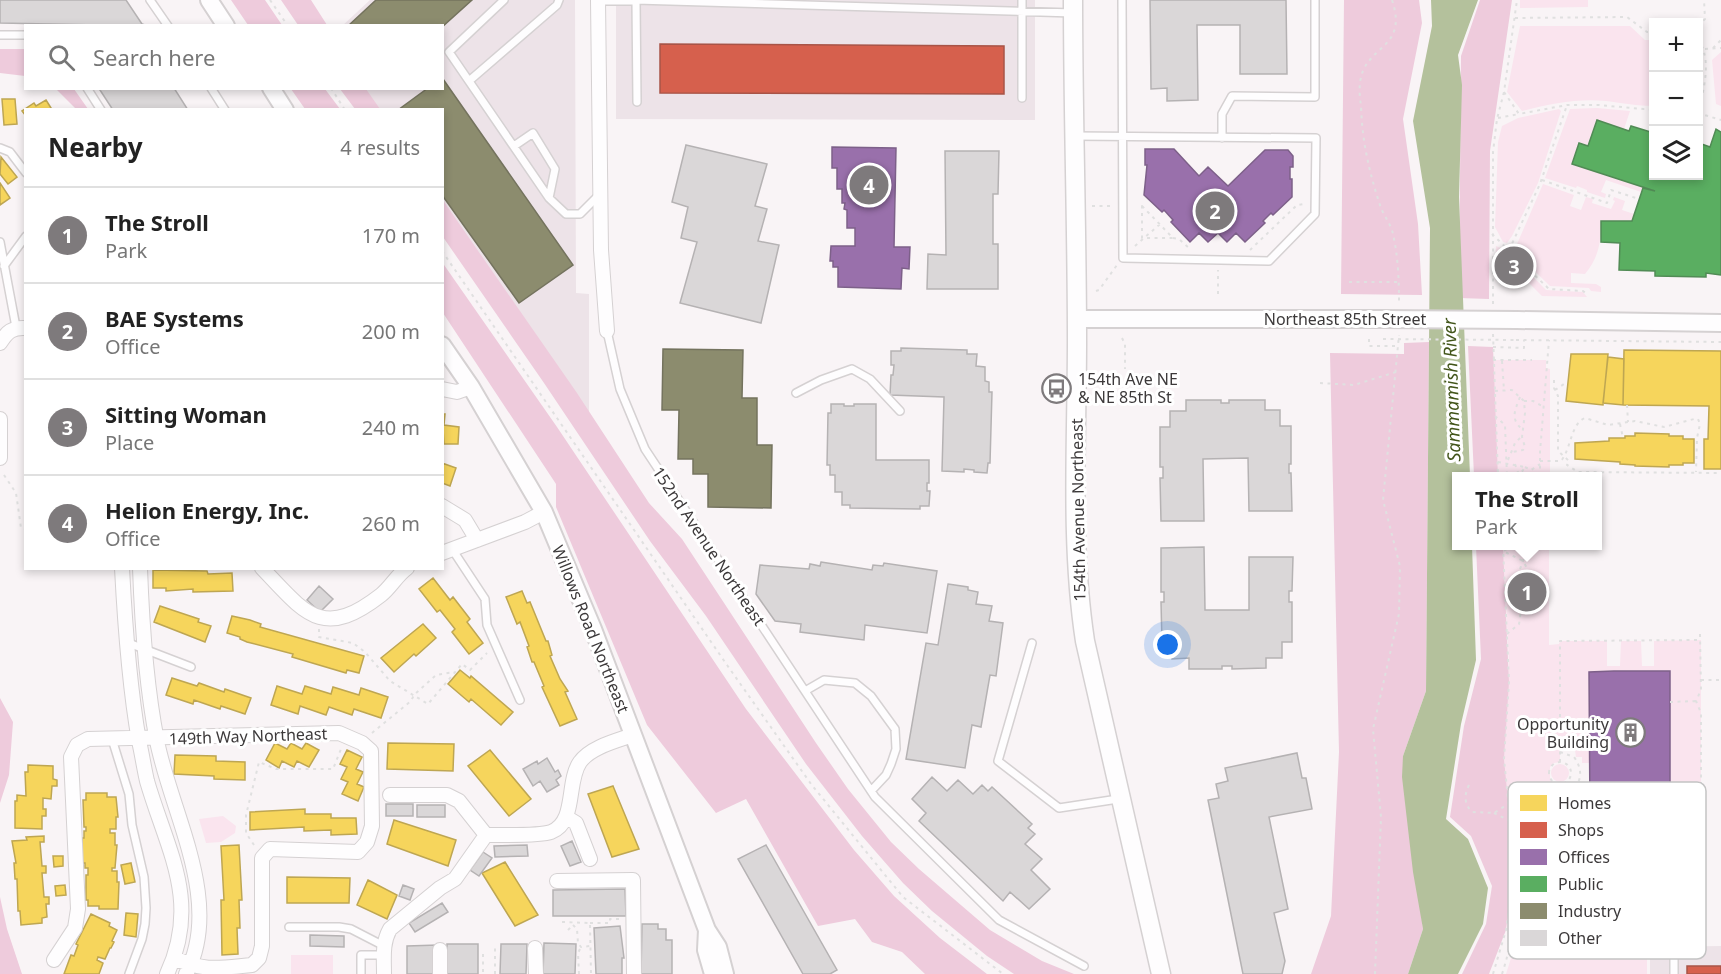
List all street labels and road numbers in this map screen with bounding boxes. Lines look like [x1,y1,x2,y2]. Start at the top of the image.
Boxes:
street label: Northeast 85th Street [1264,308,1426,330]
street label: 154th Avenue Northeast [1065,418,1091,602]
street label: 152nd Avenue Northeast [648,462,771,630]
street label: Willows Road Northeast [547,542,635,716]
street label: 149th Way Northeast [168,722,328,750]

